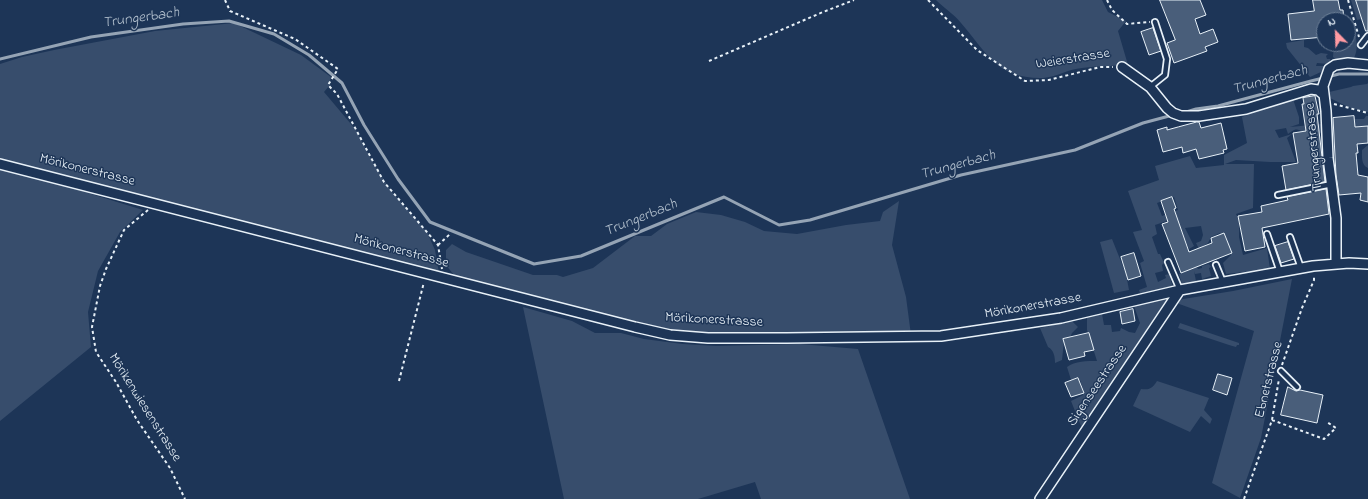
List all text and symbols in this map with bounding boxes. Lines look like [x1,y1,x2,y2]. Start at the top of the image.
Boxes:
water label: Trungerbach [102,5,180,33]
north arrow [1316,12,1356,52]
text: N [1325,13,1338,31]
street label: Weierstrasse [1035,46,1111,74]
water label: Trungerbach [1230,62,1310,100]
street label: Trungerstrasse [1303,102,1327,192]
water label: Trungerbach [918,147,998,185]
street label: Mörikonerstrasse [38,151,136,191]
water label: Trungerbach [602,196,680,242]
street label: Mörikonerstrasse [352,231,450,273]
street label: Mörikonerstrasse [983,290,1083,324]
street label: Mörikonerstrasse [665,310,763,332]
street label: Ebnetstrasse [1252,340,1288,420]
street label: Sigenseestrasse [1065,342,1131,430]
street label: Mörikenwiesenstrasse [104,351,184,465]

